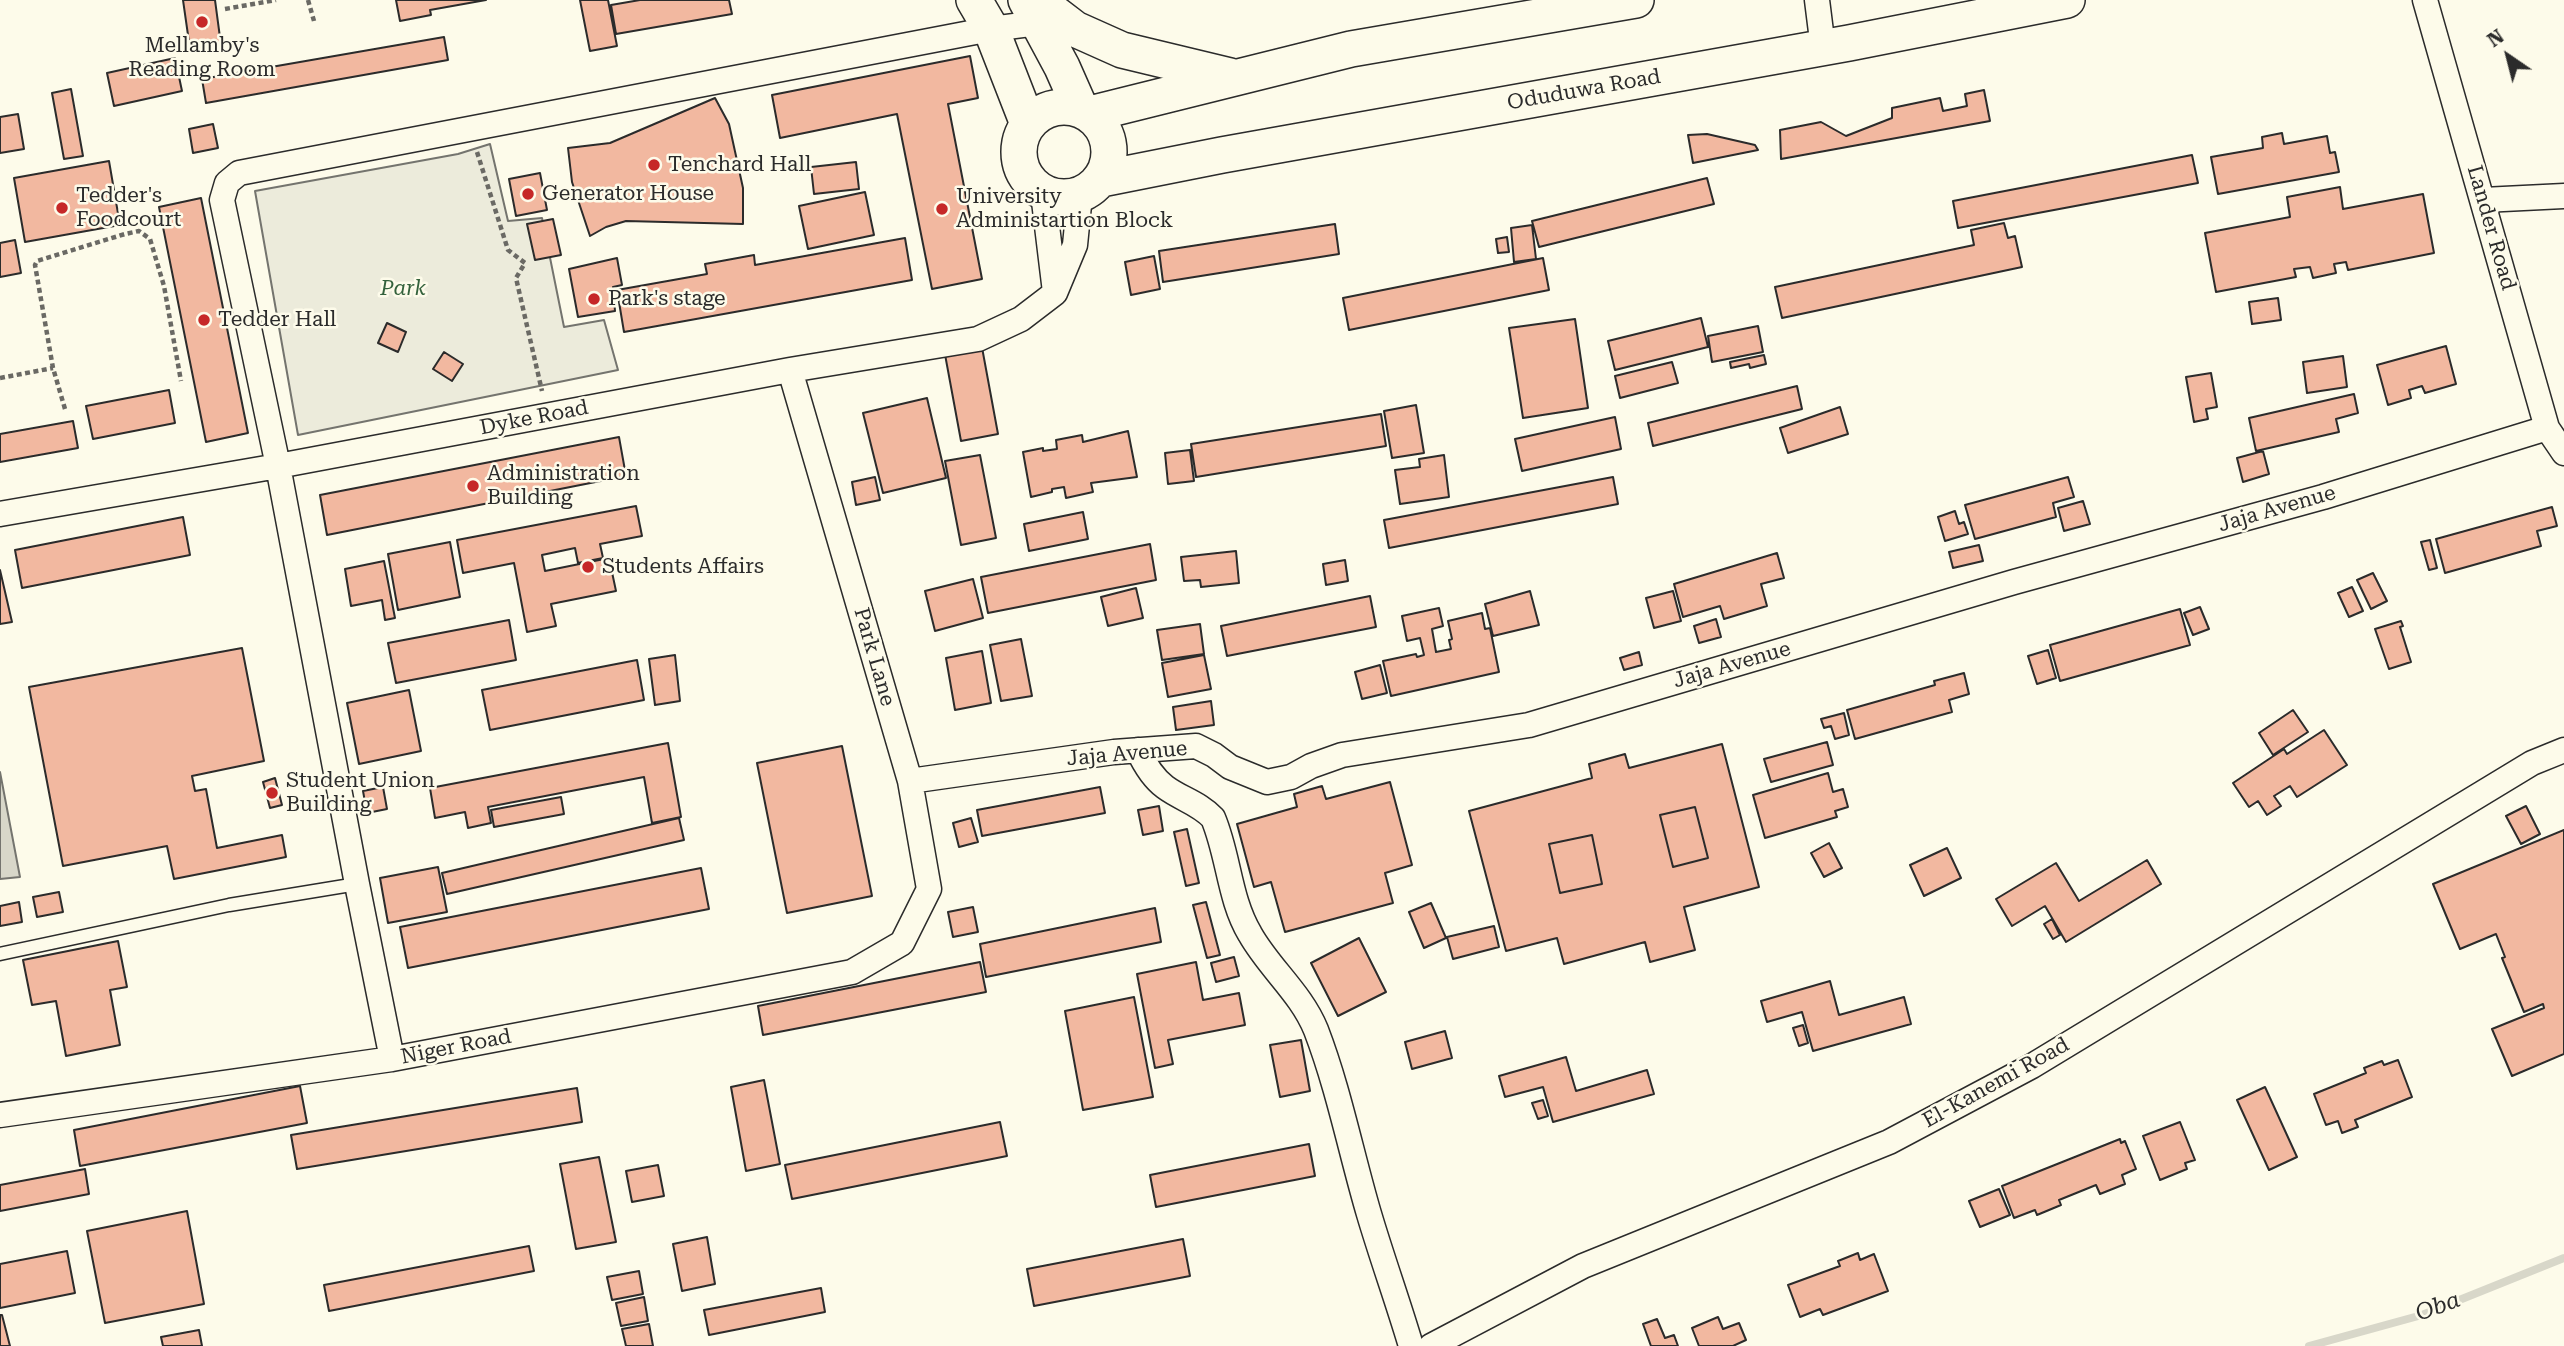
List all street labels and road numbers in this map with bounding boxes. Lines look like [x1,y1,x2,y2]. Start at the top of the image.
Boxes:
street label: Oduduwa Road [1505,64,1663,116]
street label: Lander Road [2461,163,2521,293]
street label: Dyke Road [478,395,590,441]
street label: Jaja Avenue [2215,480,2339,538]
street label: Park Lane [848,605,900,709]
street label: Jaja Avenue [1670,636,1794,694]
street label: Jaja Avenue [1066,736,1188,772]
street label: Niger Road [399,1024,513,1070]
street label: El-Kanemi Road [1918,1032,2074,1134]

